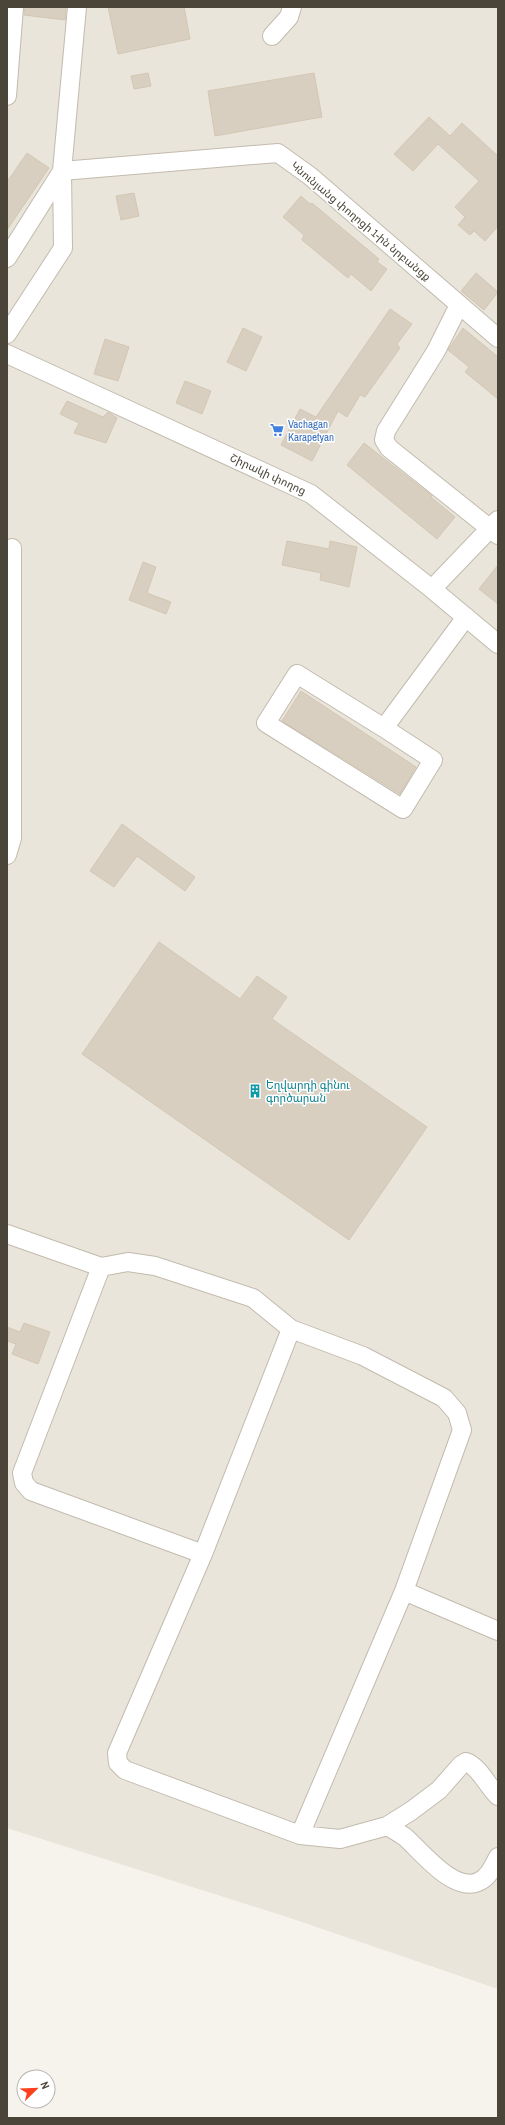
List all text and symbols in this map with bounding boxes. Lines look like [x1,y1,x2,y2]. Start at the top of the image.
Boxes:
street label: Կնունյանց փողոցի 1-ին նրբանցք [288,158,434,284]
place label: Vachagan Karapetyan [288,417,334,444]
supermarket icon: Vachagan Karapetyan [269,422,285,438]
street label: Շիրակի փողոց [228,450,308,498]
place label: Եղվարդի գինու գործարան [266,1078,350,1105]
building icon: Եղվարդի գինու գործարան [247,1083,263,1099]
north arrow [16,2069,56,2109]
text: N [37,2079,53,2091]

